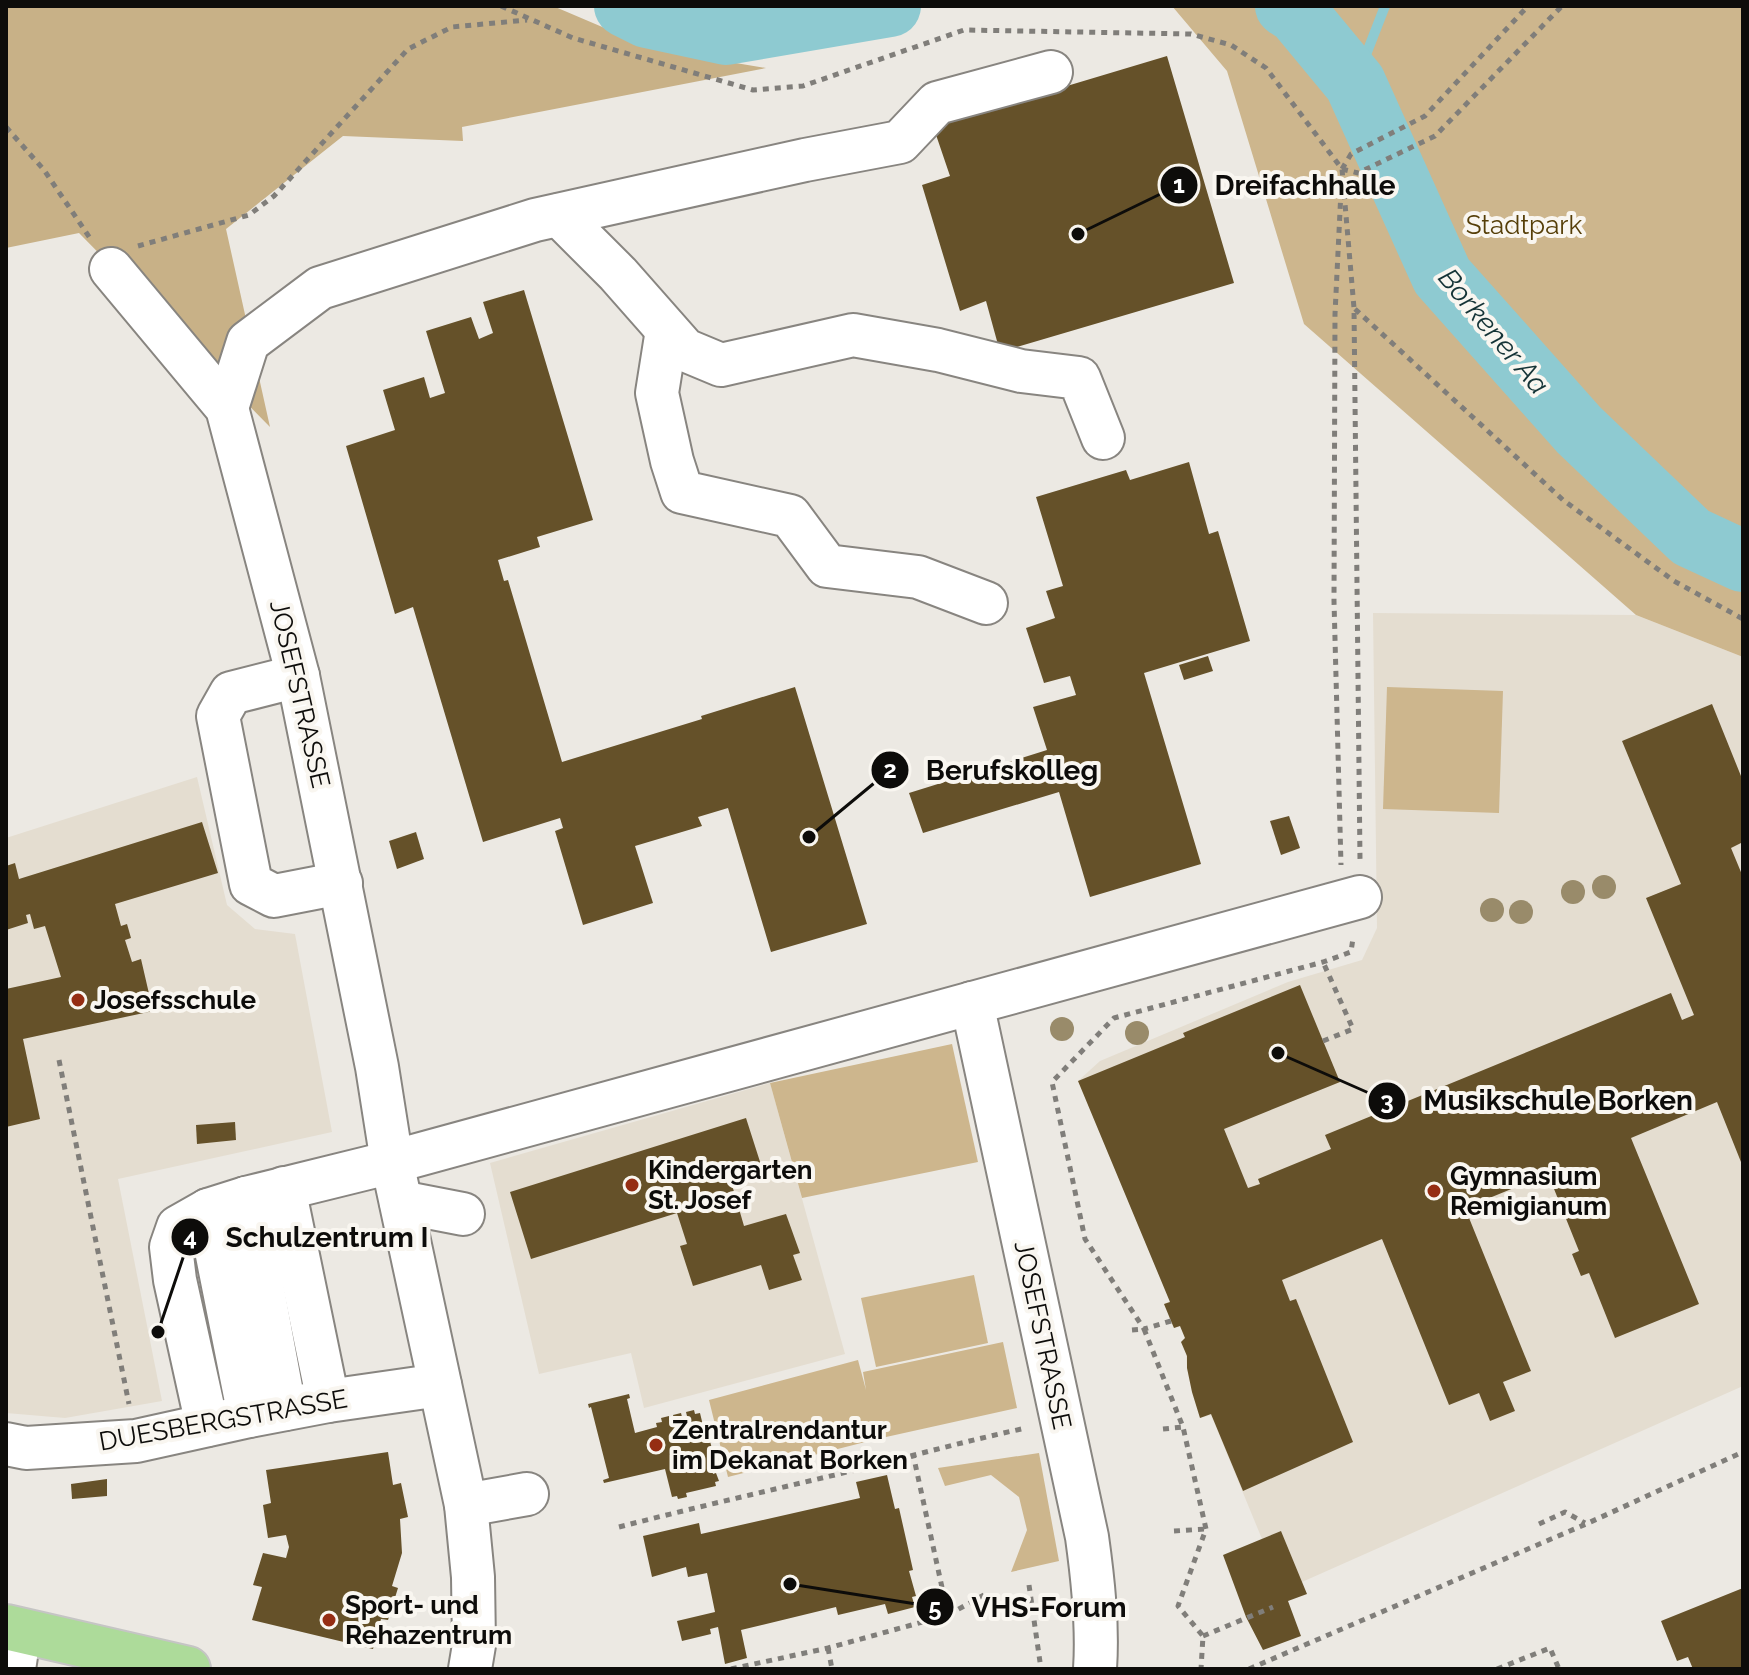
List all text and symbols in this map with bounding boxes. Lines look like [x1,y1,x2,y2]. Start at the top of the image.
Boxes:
callout: Dreifachhalle [1159,159,1412,211]
text: Dreifachhalle [1214,169,1396,202]
text: 1 [1173,170,1185,199]
park label: Stadtpark [1466,210,1582,240]
water label: Borkener Aa [1432,262,1556,401]
street label: JOSEFSTRASSE [264,597,336,791]
callout: Berufskolleg [870,744,1114,796]
text: Berufskolleg [926,754,1098,787]
text: 2 [883,755,897,784]
place label: Josefsschule [94,985,257,1015]
marker: Josefsschule [69,991,87,1009]
callout: Musikschule Borken [1367,1075,1709,1127]
text: Musikschule Borken [1423,1084,1693,1117]
text: 3 [1380,1086,1394,1115]
place label: Kindergarten St. Josef [648,1155,813,1215]
place label: Gymnasium Remigianum [1450,1161,1607,1221]
marker: Kindergarten St. Josef [623,1176,641,1194]
marker: Gymnasium Remigianum [1425,1182,1443,1200]
callout: Schulzentrum I [170,1211,445,1263]
text: Schulzentrum I [226,1221,428,1254]
text: 4 [183,1223,197,1252]
street label: JOSEFSTRASSE [1008,1238,1078,1432]
street label: DUESBERGSTRASSE [96,1383,350,1457]
place label: Zentralrendantur im Dekanat Borken [672,1415,908,1475]
marker: Zentralrendantur im Dekanat Borken [647,1436,665,1454]
callout: VHS-Forum [915,1581,1143,1633]
place label: Sport- und Rehazentrum [345,1590,512,1650]
text: VHS-Forum [971,1591,1127,1624]
text: 5 [928,1593,942,1622]
marker: Sport- und Rehazentrum [320,1611,338,1629]

